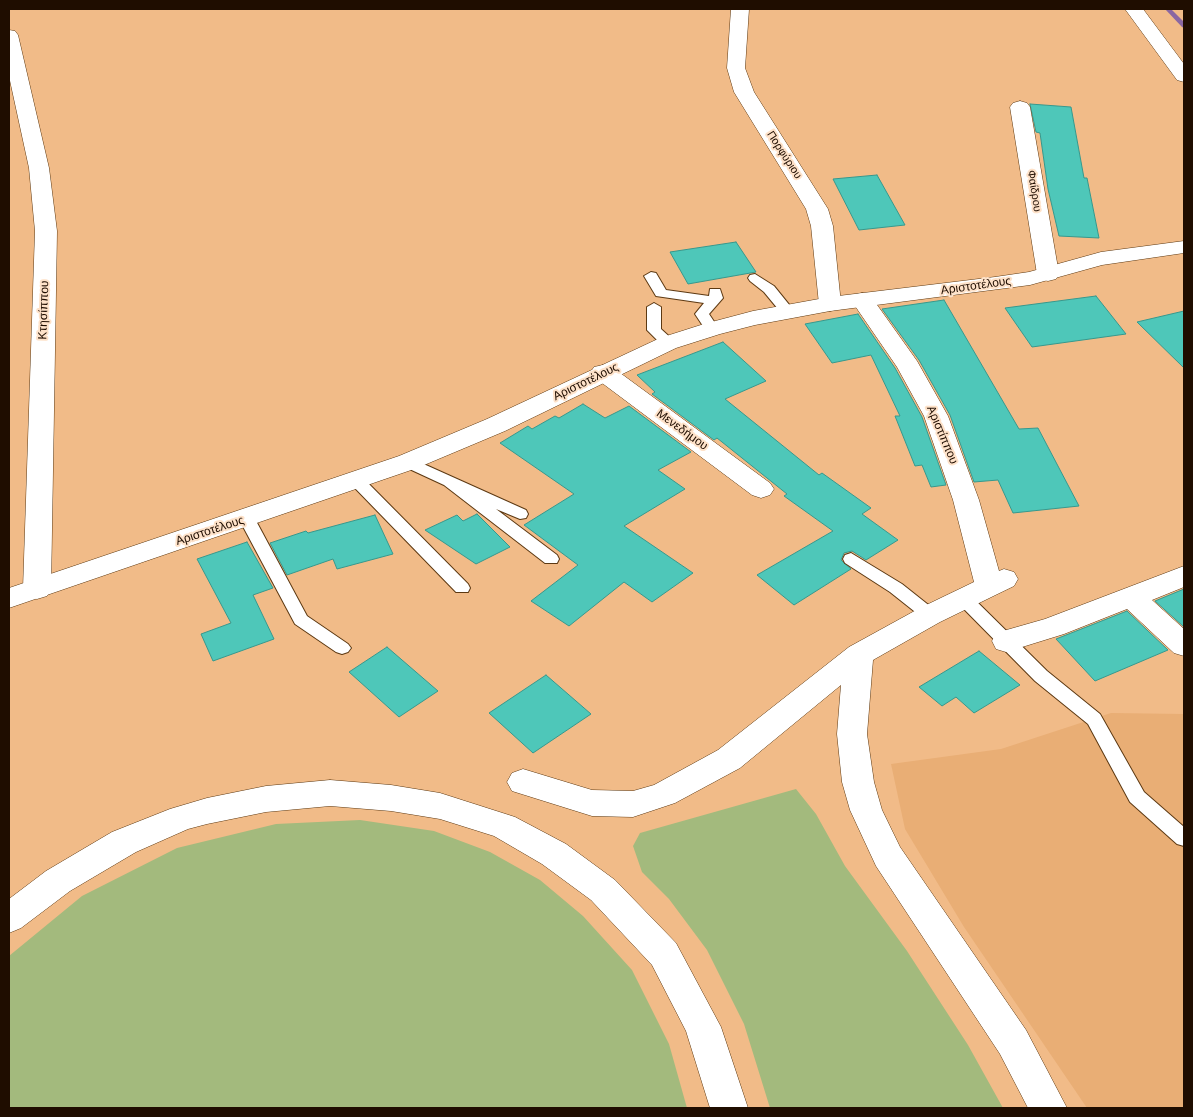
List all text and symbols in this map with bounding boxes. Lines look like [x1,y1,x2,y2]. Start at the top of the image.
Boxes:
street label: Πορφύριου [764,129,804,181]
street label: Φαίδρου [1024,169,1044,213]
street label: Αριστοτέλους [940,274,1012,298]
street label: Κτησίππου [36,280,52,340]
street label: Αριστοτέλους [551,360,621,404]
street label: Αριστίππου [923,404,961,466]
street label: Μενεδήμου [653,406,711,454]
street label: Αριστοτέλους [174,513,246,549]

